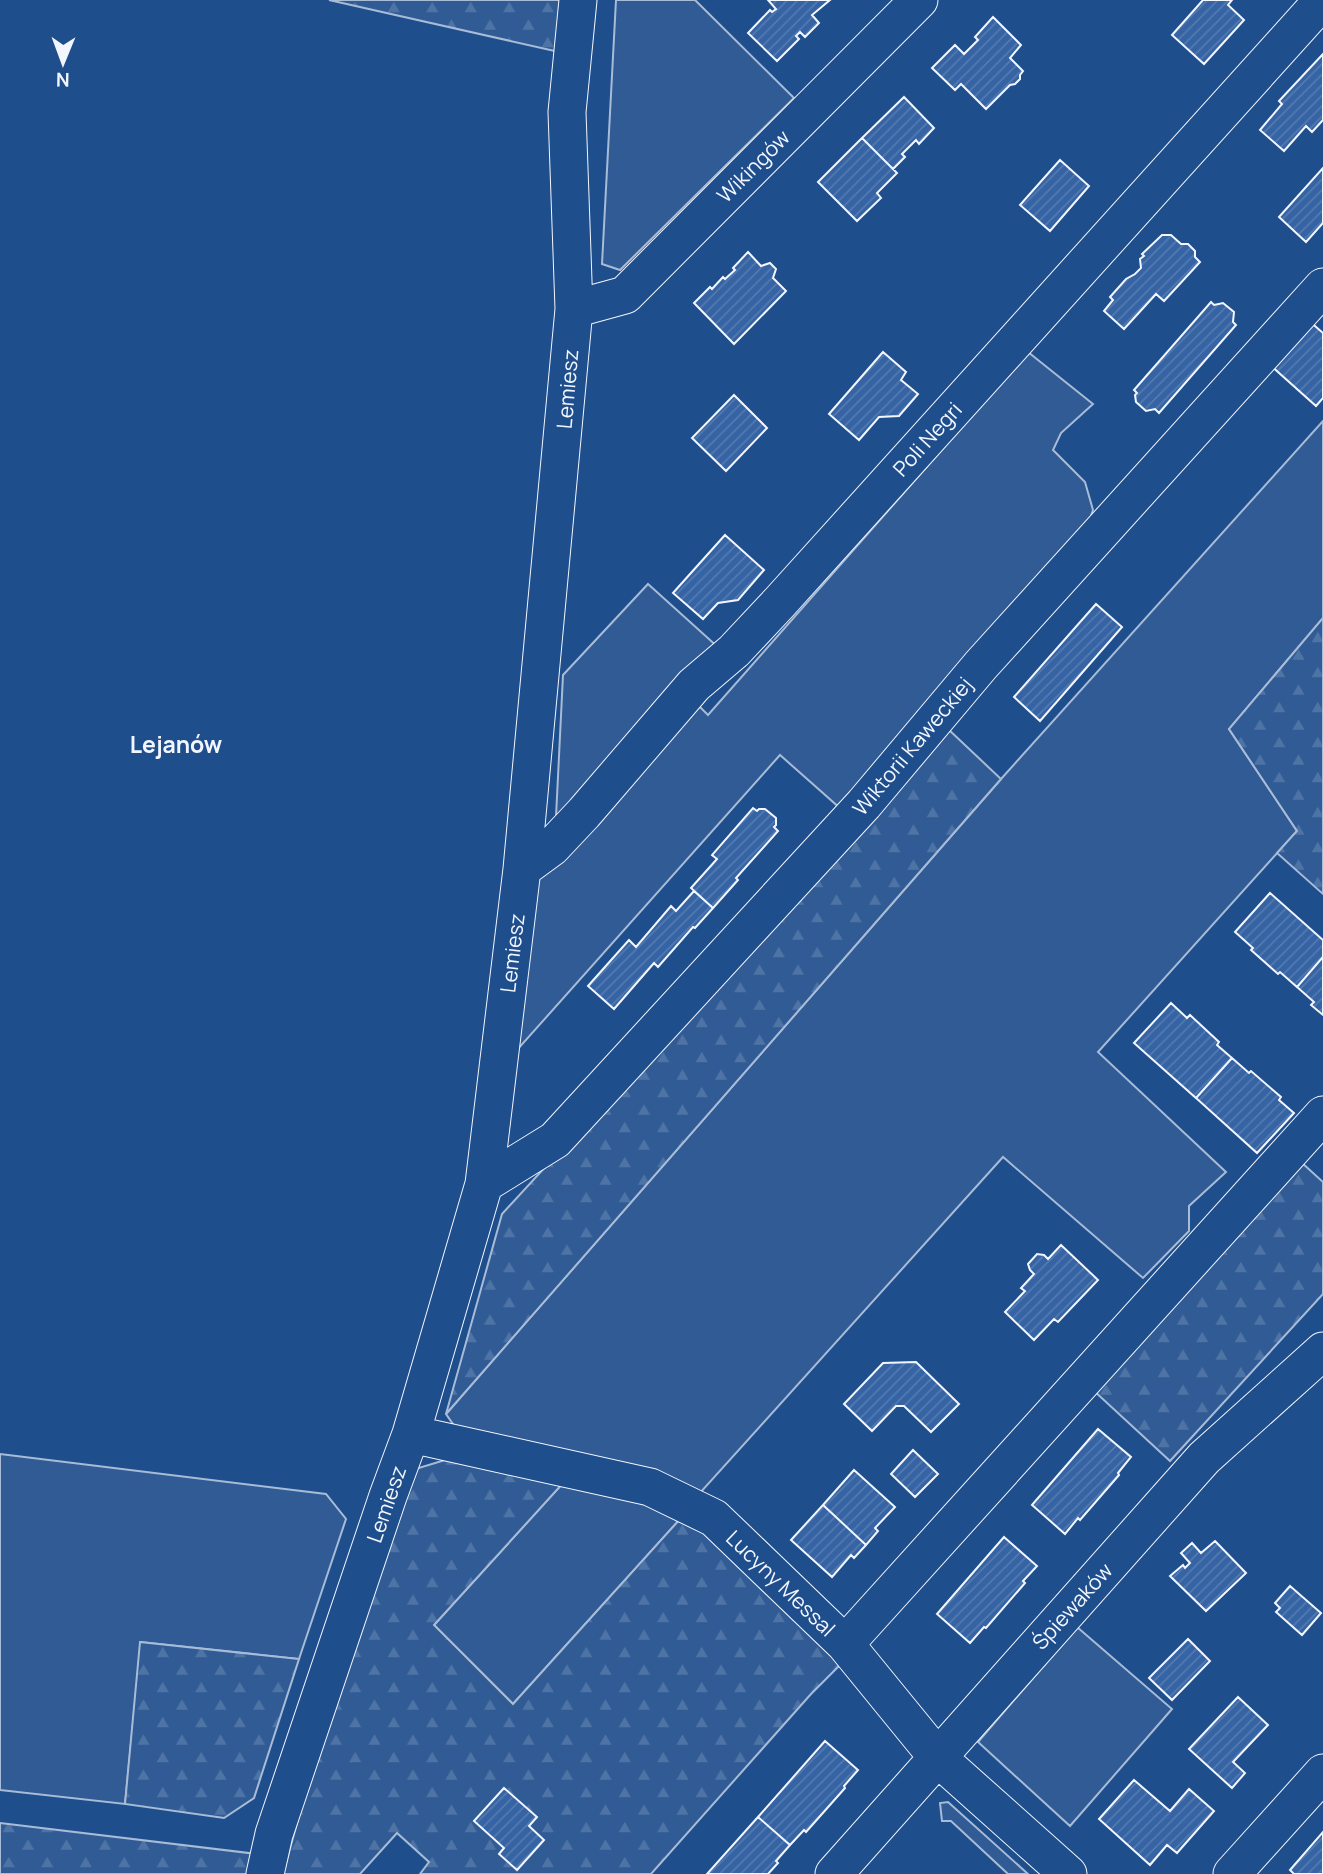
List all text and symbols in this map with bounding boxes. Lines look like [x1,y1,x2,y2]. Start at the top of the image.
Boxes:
north arrow [28,28,98,98]
text: N [56,67,70,93]
street label: Wikingów [710,123,796,209]
street label: Lemiesz [550,348,584,430]
street label: Poli Negri [886,396,968,482]
street label: Wiktorii Kaweckiej [846,671,978,821]
district label: Lejanów [130,728,222,760]
street label: Lemiesz [493,912,531,994]
street label: Lemiesz [360,1462,412,1546]
street label: Lucyny Messal [720,1524,842,1642]
street label: Śpiewaków [1026,1557,1118,1655]

